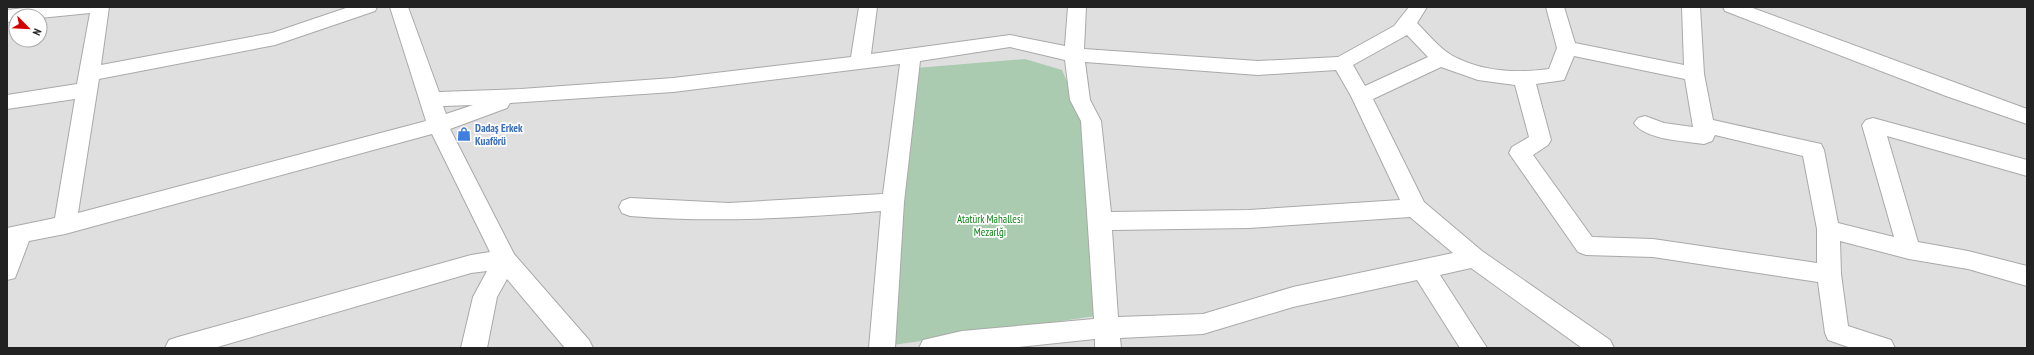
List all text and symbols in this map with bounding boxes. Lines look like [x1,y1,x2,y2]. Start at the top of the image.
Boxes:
north arrow [8,8,48,48]
text: N [30,27,45,38]
place label: Dadaş Erkek Kuaförü [475,121,523,148]
shop icon: Dadaş Erkek Kuaförü [456,126,472,142]
park label: Atatürk Mahallesi Mezarlğı [957,212,1023,239]

